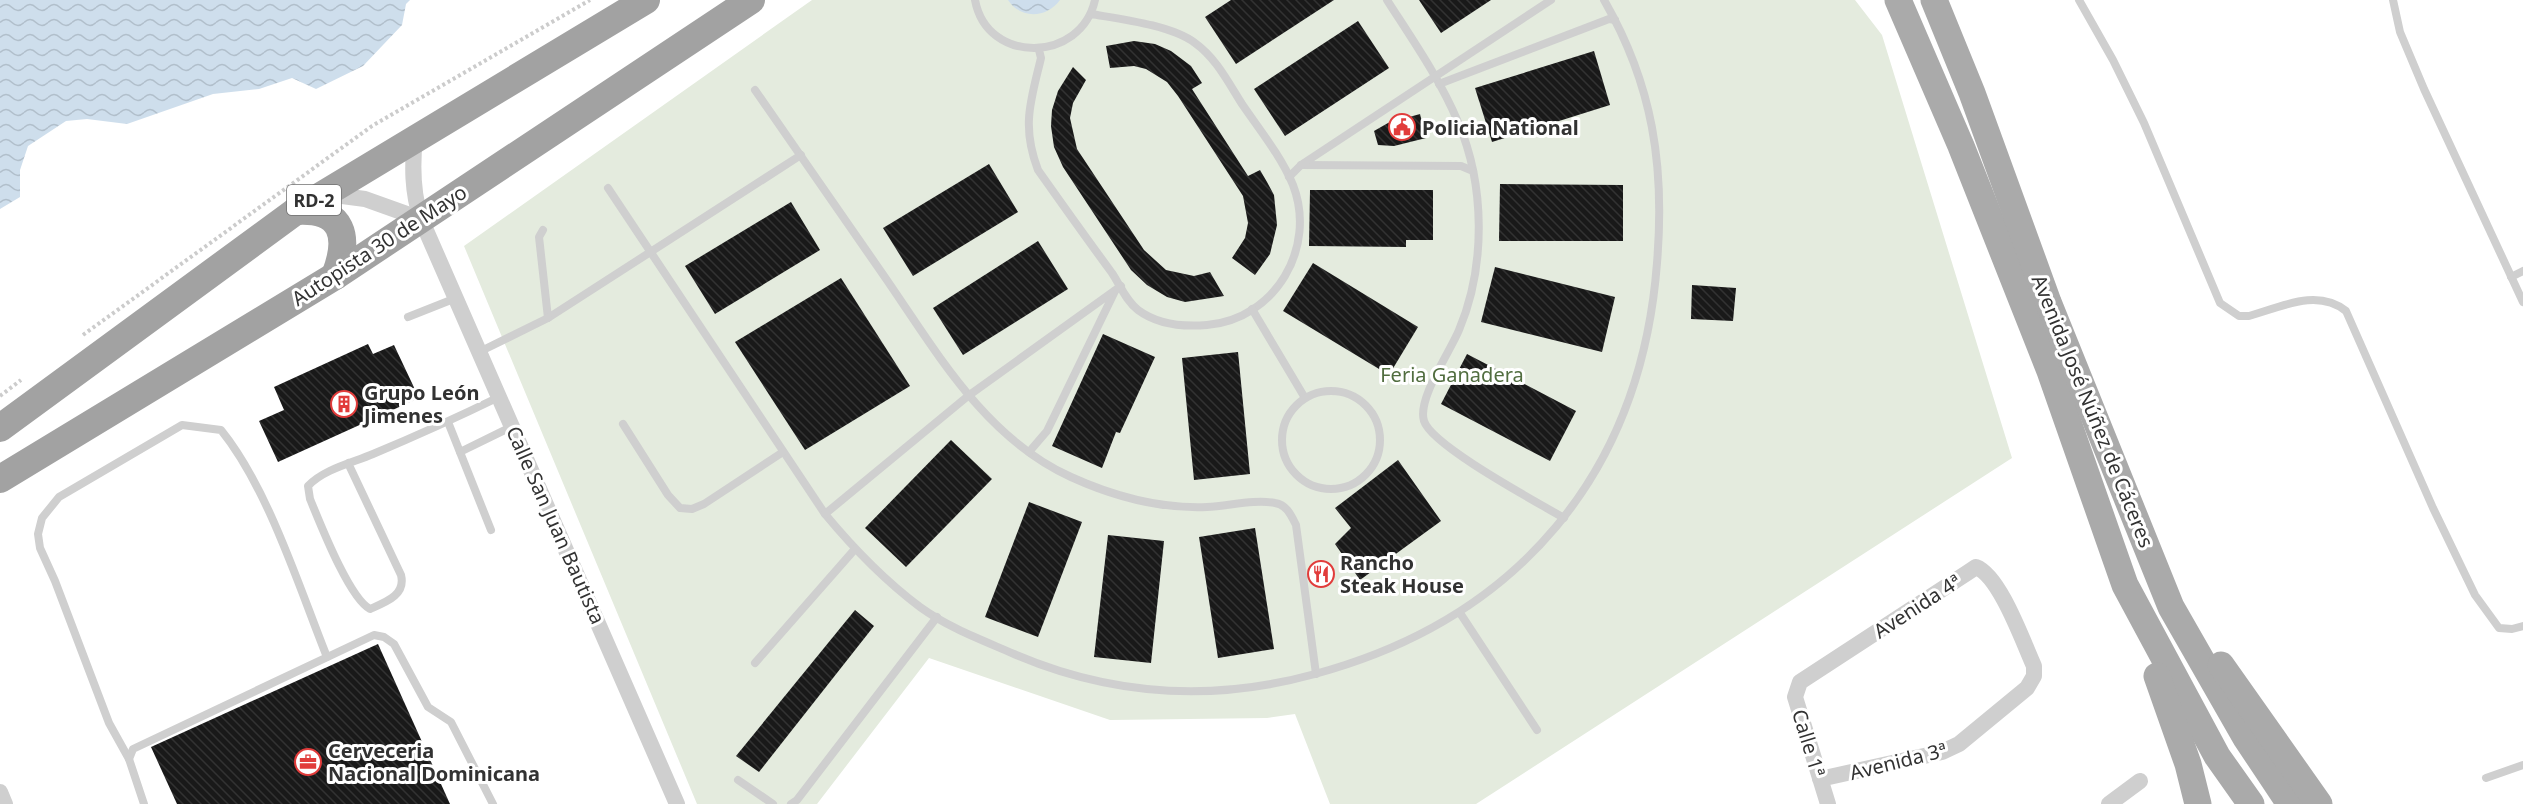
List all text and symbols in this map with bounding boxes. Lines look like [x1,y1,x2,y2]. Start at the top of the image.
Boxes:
public building icon: Policia National [1387,112,1417,142]
place label: Policia National [1422,114,1579,141]
street label: Autopista 30 de Mayo [286,178,472,312]
road number: RD-2 [287,185,341,215]
street label: Avenida José Núñez de Cáceres [2026,271,2160,551]
park label: Feria Ganadera [1380,361,1524,388]
place label: Grupo León Jimenes [362,379,479,429]
building icon: Grupo León Jimenes [329,389,359,419]
street label: Calle San Juan Bautista [500,422,612,628]
place label: Rancho Steak House [1340,549,1464,599]
restaurant icon: Rancho Steak House [1306,559,1336,589]
street label: Avenida 4ª [1868,568,1966,644]
street label: Calle 1ª [1786,706,1832,780]
street label: Avenida 3ª [1847,736,1949,786]
place label: Cerveceria Nacional Dominicana [328,737,540,787]
office icon: Cerveceria Nacional Dominicana [293,747,323,777]

